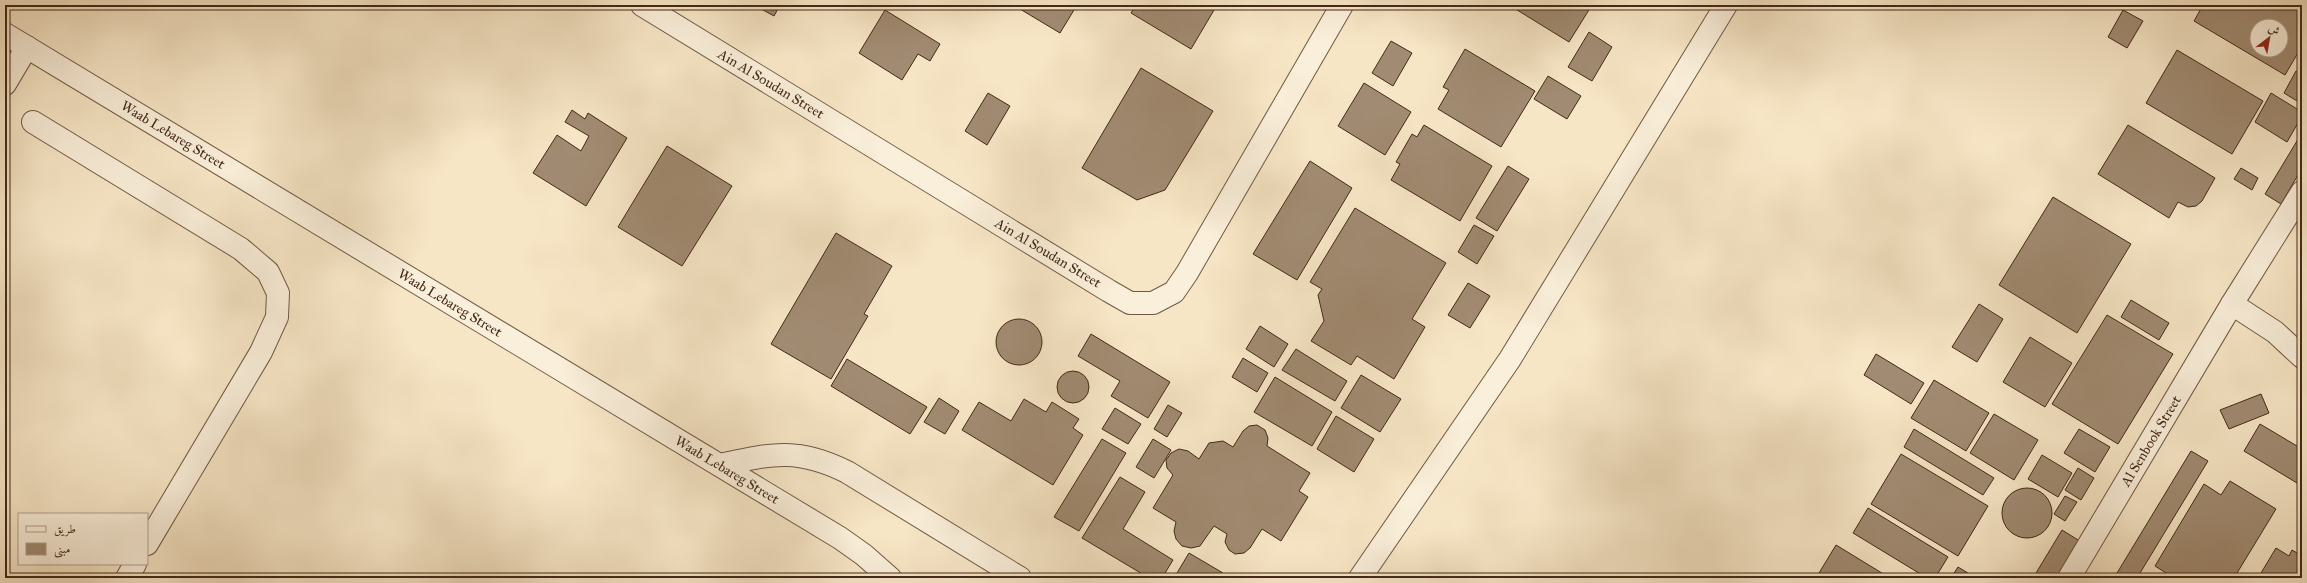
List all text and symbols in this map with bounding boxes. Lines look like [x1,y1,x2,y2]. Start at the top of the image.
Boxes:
north arrow [2249,18,2289,58]
text: ش [2266,21,2282,38]
street label: Ain Al Soudan Street [714,45,827,122]
street label: Waab Lebareg Street [118,97,228,173]
street label: Ain Al Soudan Street [991,214,1104,291]
street label: Waab Lebareg Street [395,265,505,341]
street label: Al Senbook Street [2117,392,2185,490]
street label: Waab Lebareg Street [672,432,782,508]
legend [18,513,148,565]
text: طريق [54,522,76,537]
text: مبنى [54,542,70,558]

